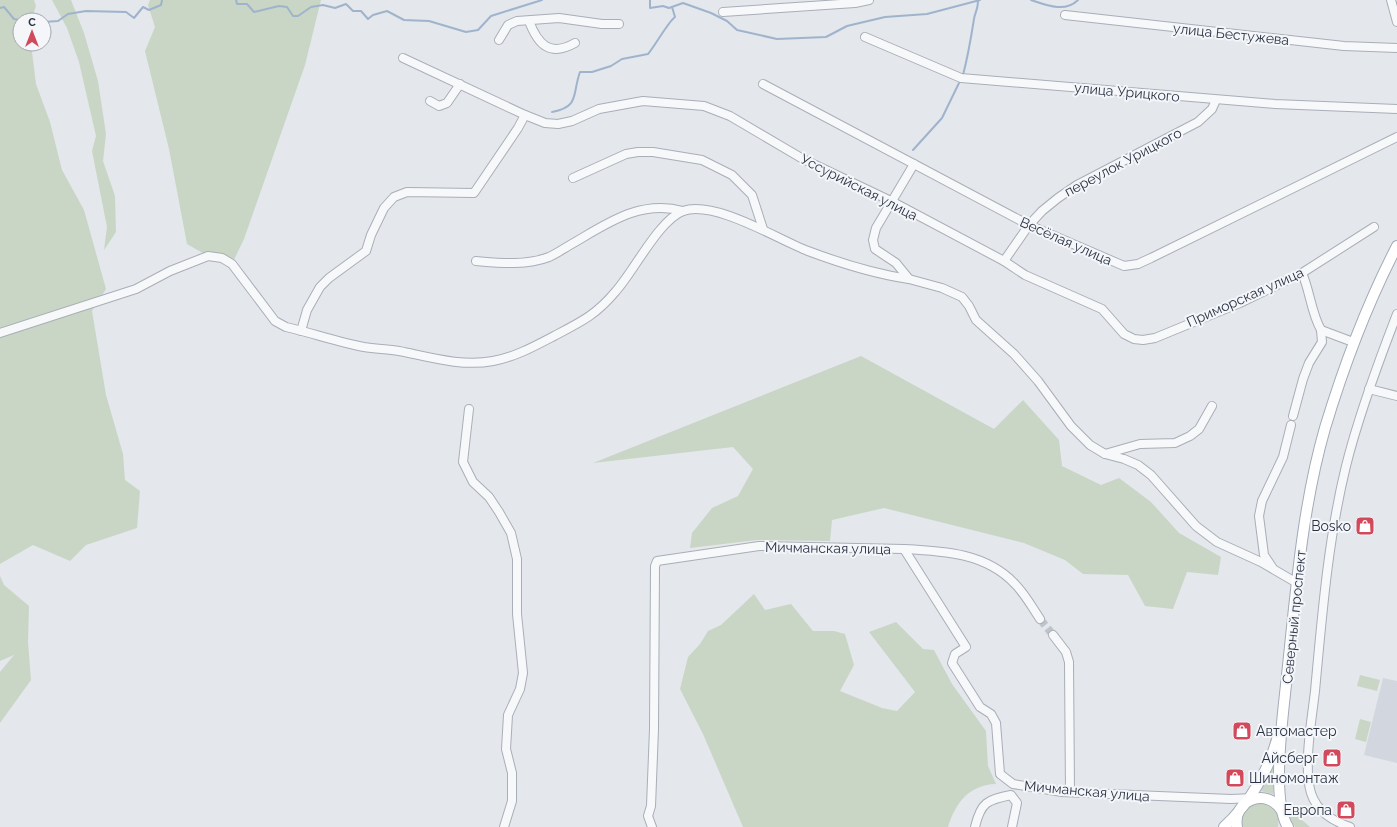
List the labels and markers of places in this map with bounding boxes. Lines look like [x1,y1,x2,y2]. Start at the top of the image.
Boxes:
shop icon: Bosko [1354,515,1376,537]
place label: Bosko [1311,518,1351,534]
shop icon: Автомастер [1231,720,1253,742]
place label: Автомастер [1256,723,1337,739]
shop icon: Айсберг [1321,747,1343,769]
place label: Айсберг [1261,750,1318,766]
shop icon: Шиномонтаж [1224,767,1246,789]
place label: Шиномонтаж [1249,770,1339,786]
shop icon: Европа [1335,799,1357,821]
place label: Европа [1284,802,1332,818]

